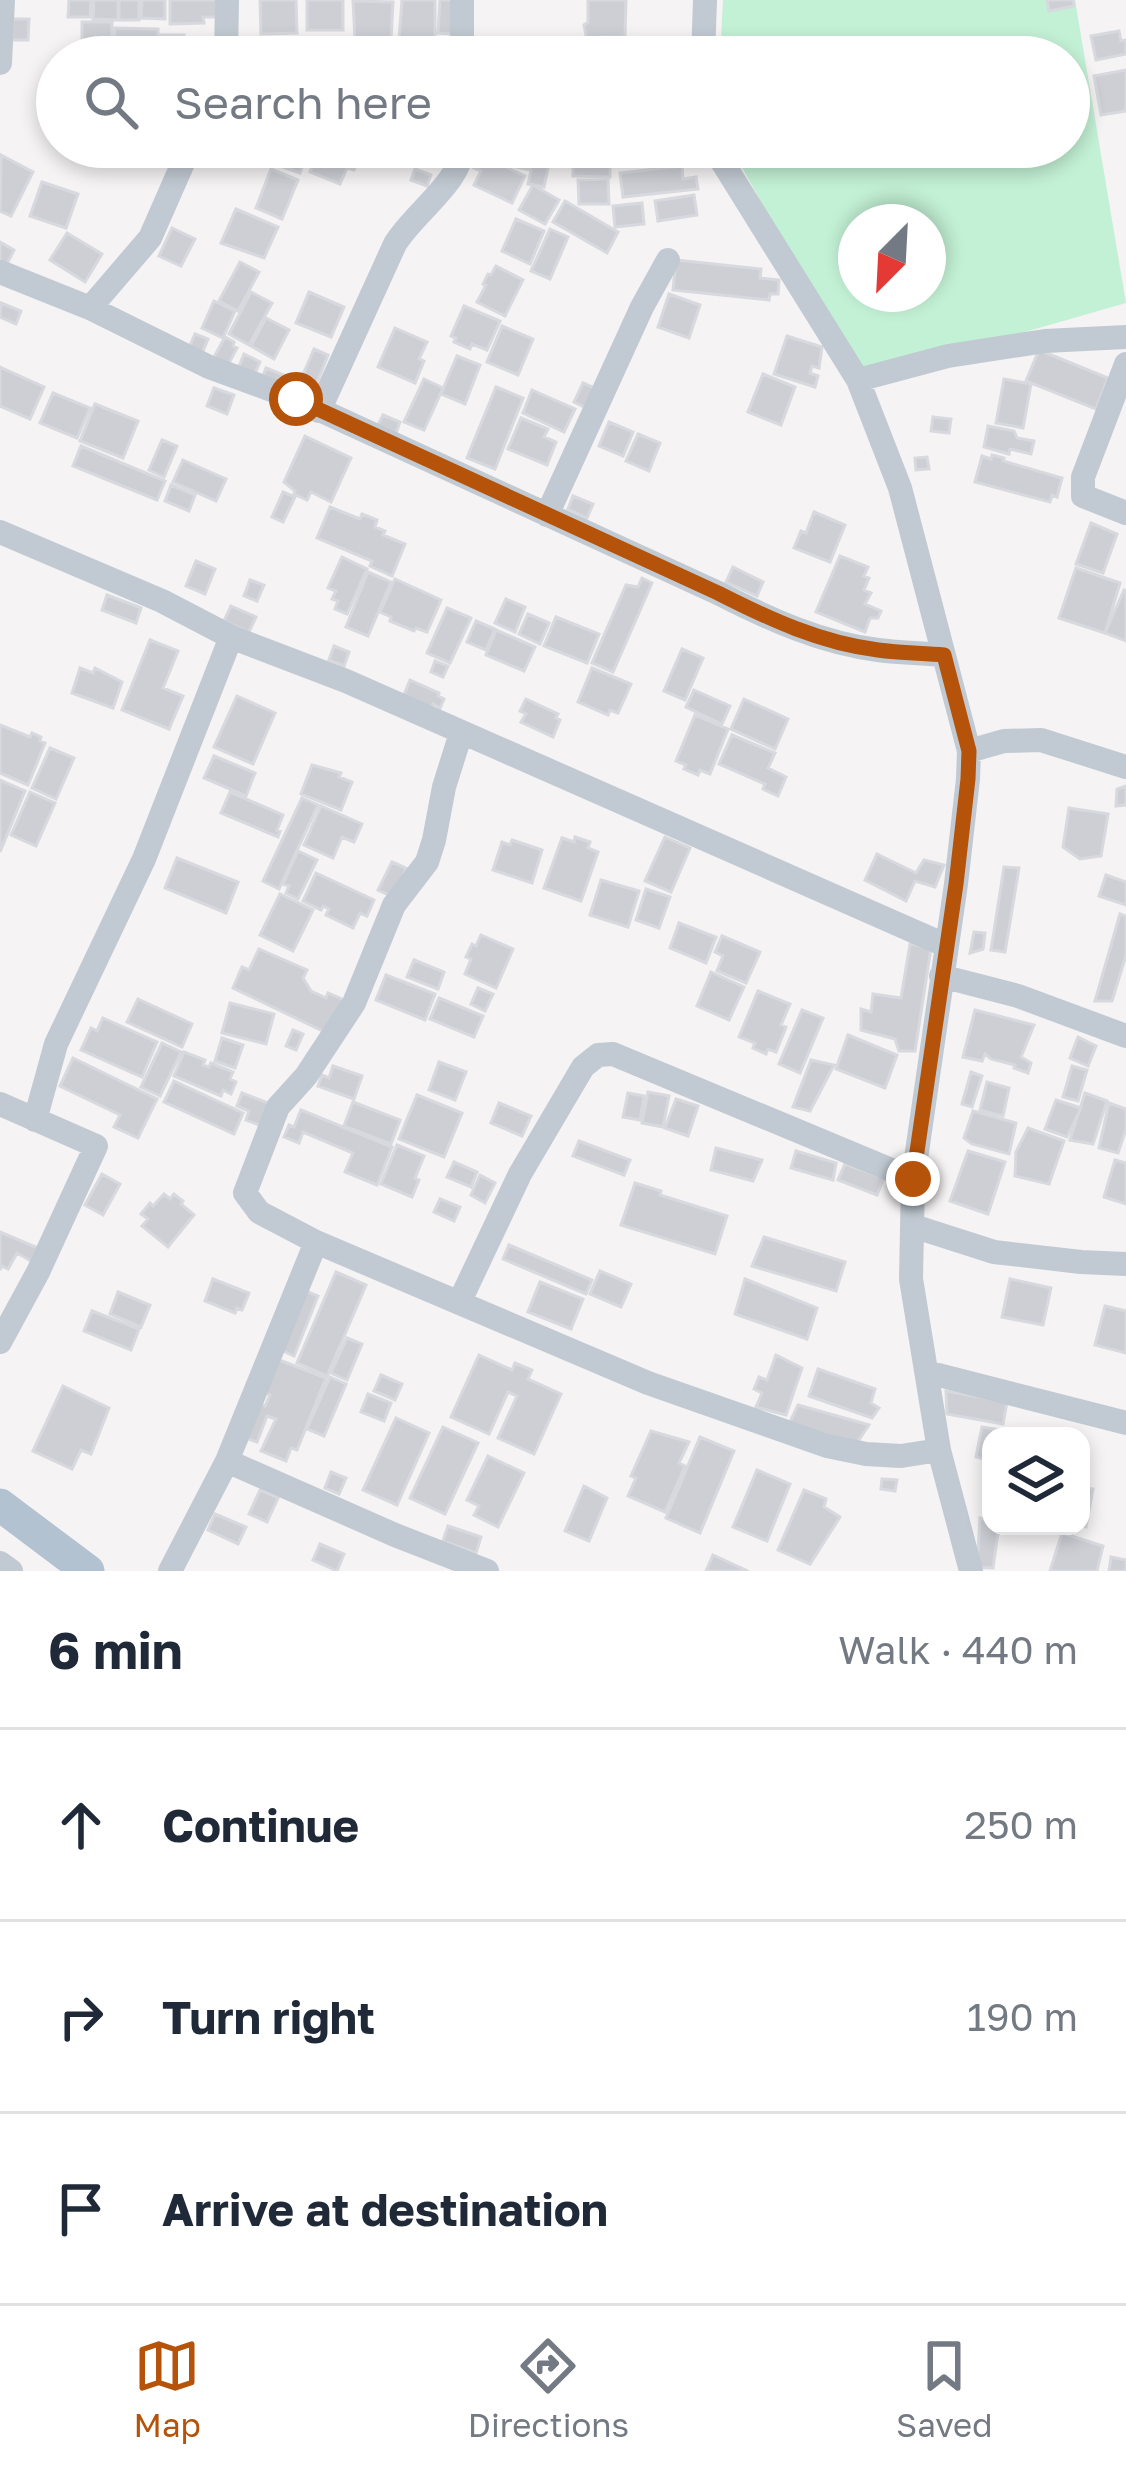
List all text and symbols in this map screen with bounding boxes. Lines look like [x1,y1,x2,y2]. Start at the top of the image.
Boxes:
search box [36,36,1090,168]
icon: search [78,69,144,135]
text: Search here [174,75,432,129]
north arrow [838,204,946,312]
route start [269,372,323,426]
route end [886,1152,940,1206]
map controls [982,1427,1090,1535]
button: layers [982,1427,1090,1535]
text: 6 min [48,1619,183,1680]
text: Walk · 440 m [838,1626,1078,1673]
icon: ahead [48,1792,114,1858]
text: Continue [162,1798,359,1852]
text: 250 m [964,1801,1078,1848]
icon: right [48,1984,114,2050]
text: Turn right [162,1990,375,2044]
text: 190 m [967,1993,1078,2040]
icon: arrive [48,2176,114,2242]
text: Arrive at destination [162,2182,608,2236]
tab: Map [134,2333,201,2444]
tab: Directions [468,2333,629,2444]
tab: Saved [896,2333,992,2444]

